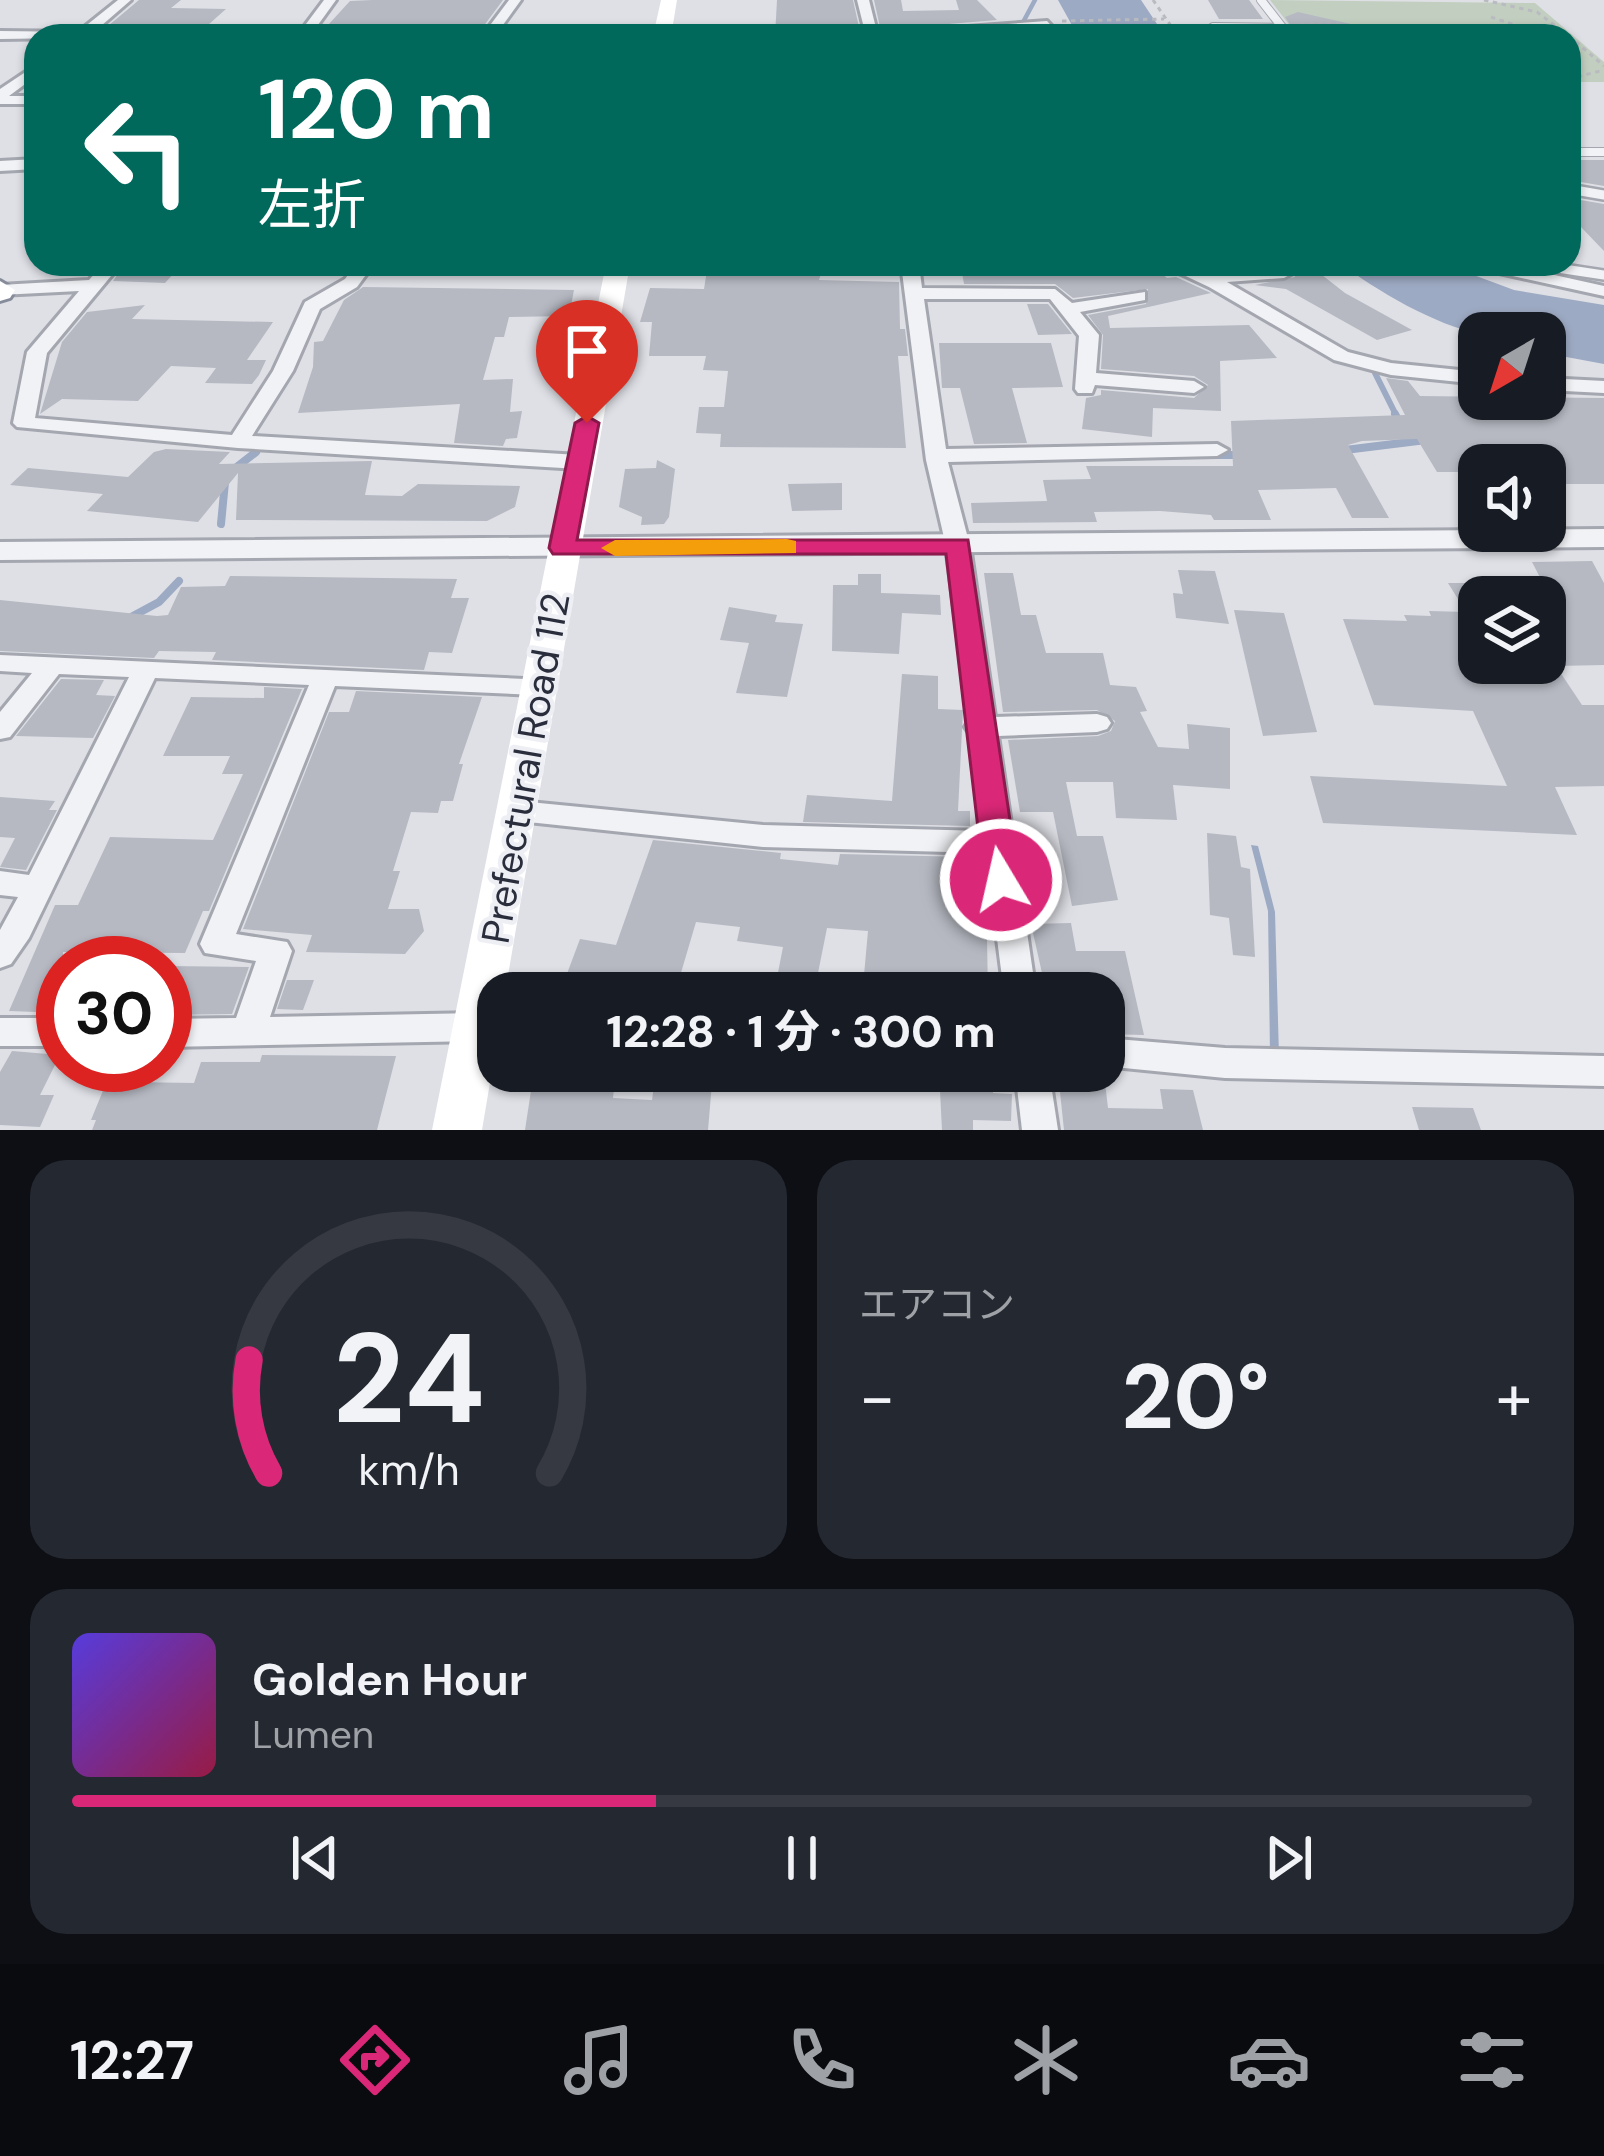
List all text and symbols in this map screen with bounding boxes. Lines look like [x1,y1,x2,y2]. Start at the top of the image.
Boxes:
text: 120 m [258,55,495,164]
icon: left [60,72,216,228]
text: 左折 [258,170,366,241]
pin [536,300,638,423]
north arrow [1458,312,1566,420]
map controls [1458,312,1566,684]
icon: arrive [554,318,620,384]
button: sound [1458,444,1566,552]
button: layers [1458,576,1566,684]
street label: Prefectural Road 112 [470,589,581,947]
position arrow [938,817,1064,943]
speed limit sign: 30 [36,936,192,1092]
text: 12:28 · 1 分 · 300 m [606,1002,996,1061]
text: エアコン [859,1279,1015,1330]
text: 24 [332,1298,485,1461]
text: 20° [1121,1339,1270,1456]
text: − [859,1355,895,1440]
text: + [1496,1355,1532,1440]
text: km/h [358,1441,459,1497]
text: Golden Hour [252,1650,527,1709]
text: Lumen [252,1709,374,1760]
icon: previous [282,1825,348,1891]
icon: pause [769,1825,835,1891]
icon: next [1256,1825,1322,1891]
icon: directions [333,2018,417,2102]
icon: music [557,2018,641,2102]
icon: phone [780,2018,864,2102]
icon: climate [1004,2018,1088,2102]
icon: car [1227,2018,1311,2102]
icon: filters [1450,2018,1534,2102]
text: 12:27 [70,2025,194,2096]

